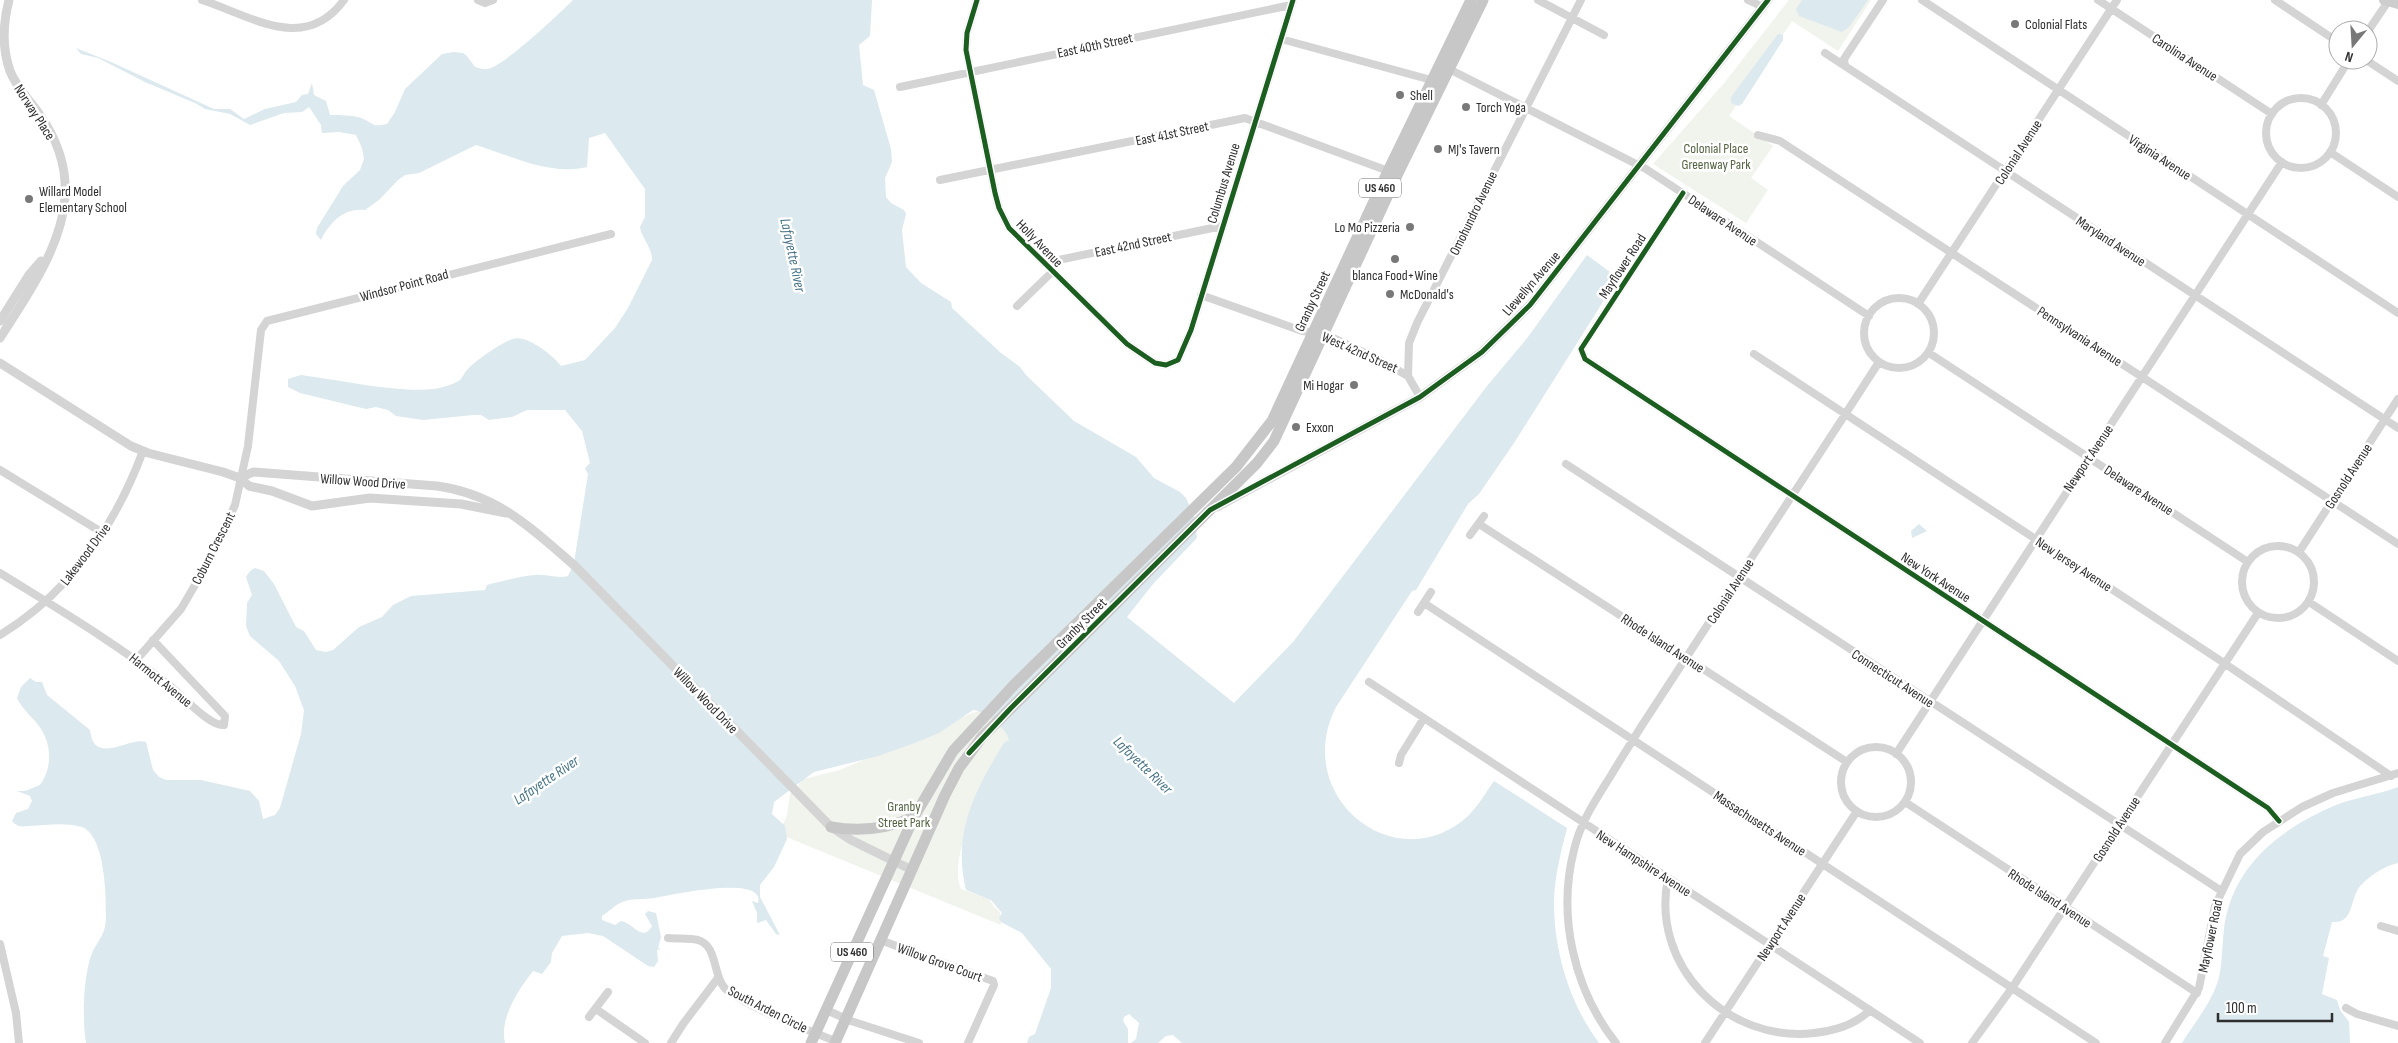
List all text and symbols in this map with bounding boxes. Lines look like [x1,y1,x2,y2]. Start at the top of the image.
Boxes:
place label: Colonial Flats [2025,16,2087,33]
marker: Colonial Flats [2009,18,2021,30]
north arrow [2328,20,2378,70]
street label: East 40th Street [1056,29,1134,62]
street label: Carolina Avenue [2149,30,2221,85]
text: N [2343,48,2355,66]
street label: Norway Place [10,81,59,143]
place label: Shell [1410,87,1433,104]
marker: Shell [1394,89,1406,101]
place label: Torch Yoga [1476,99,1526,116]
marker: Torch Yoga [1460,101,1472,113]
street label: East 41st Street [1134,117,1210,150]
street label: Colonial Avenue [1991,117,2046,188]
street label: Virginia Avenue [2125,131,2194,184]
park label: Colonial Place Greenway Park [1681,140,1751,173]
street label: Columbus Avenue [1203,141,1244,225]
place label: MJ's Tavern [1448,141,1500,158]
marker: MJ's Tavern [1432,143,1444,155]
street label: Omohundro Avenue [1446,168,1501,258]
road number: US 460 [1359,178,1401,198]
place label: Willard Model Elementary School [39,183,127,216]
street label: Delaware Avenue [1685,191,1760,250]
marker: Willard Model Elementary School [23,193,35,205]
street label: Maryland Avenue [2073,213,2149,270]
water label: Lafayette River [775,216,810,294]
street label: Holly Avenue [1013,216,1067,271]
place label: Lo Mo Pizzeria [1335,219,1400,236]
marker: Lo Mo Pizzeria [1404,221,1416,233]
street label: East 42nd Street [1093,228,1173,261]
street label: Mayflower Road [1595,230,1650,302]
street label: Llewellyn Avenue [1499,248,1564,319]
marker: blanca Food+Wine [1389,253,1401,265]
street label: Windsor Point Road [358,265,450,305]
place label: blanca Food+Wine [1352,267,1438,284]
street label: Granby Street [1291,268,1334,334]
place label: McDonald's [1400,286,1454,303]
marker: McDonald's [1384,288,1396,300]
street label: Pennsylvania Avenue [2034,303,2125,370]
street label: West 42nd Street [1319,328,1400,377]
place label: Mi Hogar [1303,377,1344,394]
marker: Mi Hogar [1348,379,1360,391]
place label: Exxon [1306,419,1334,436]
marker: Exxon [1290,421,1302,433]
street label: Newport Avenue [2060,422,2117,495]
street label: Gosnold Avenue [2321,440,2376,512]
street label: Delaware Avenue [2101,462,2177,519]
street label: Willow Wood Drive [320,470,406,493]
street label: Coburn Crescent [188,509,239,587]
street label: Lakewood Drive [57,520,114,589]
street label: New Jersey Avenue [2032,533,2115,595]
street label: New York Avenue [1898,549,1974,606]
street label: Colonial Avenue [1703,556,1758,627]
street label: Granby Street [1052,594,1110,652]
street label: Rhode Island Avenue [1618,610,1708,677]
street label: Connecticut Avenue [1848,646,1937,711]
street label: Harmott Avenue [126,650,196,711]
street label: Willow Wood Drive [670,664,742,737]
water label: Lafayette River [1109,732,1177,799]
water label: Lafayette River [510,751,583,809]
street label: Massachusetts Avenue [1710,787,1809,860]
street label: Gosnold Avenue [2089,793,2144,865]
park label: Granby Street Park [878,798,931,831]
street label: New Hampshire Avenue [1593,826,1694,900]
street label: Rhode Island Avenue [2005,865,2095,932]
street label: Newport Avenue [1753,890,1810,964]
street label: Mayflower Road [2194,898,2227,974]
street label: Willow Grove Court [895,939,985,986]
road number: US 460 [831,942,873,962]
street label: South Arden Circle [725,982,810,1037]
scale bar [2218,990,2332,1022]
text: 100 m [2226,999,2257,1018]

